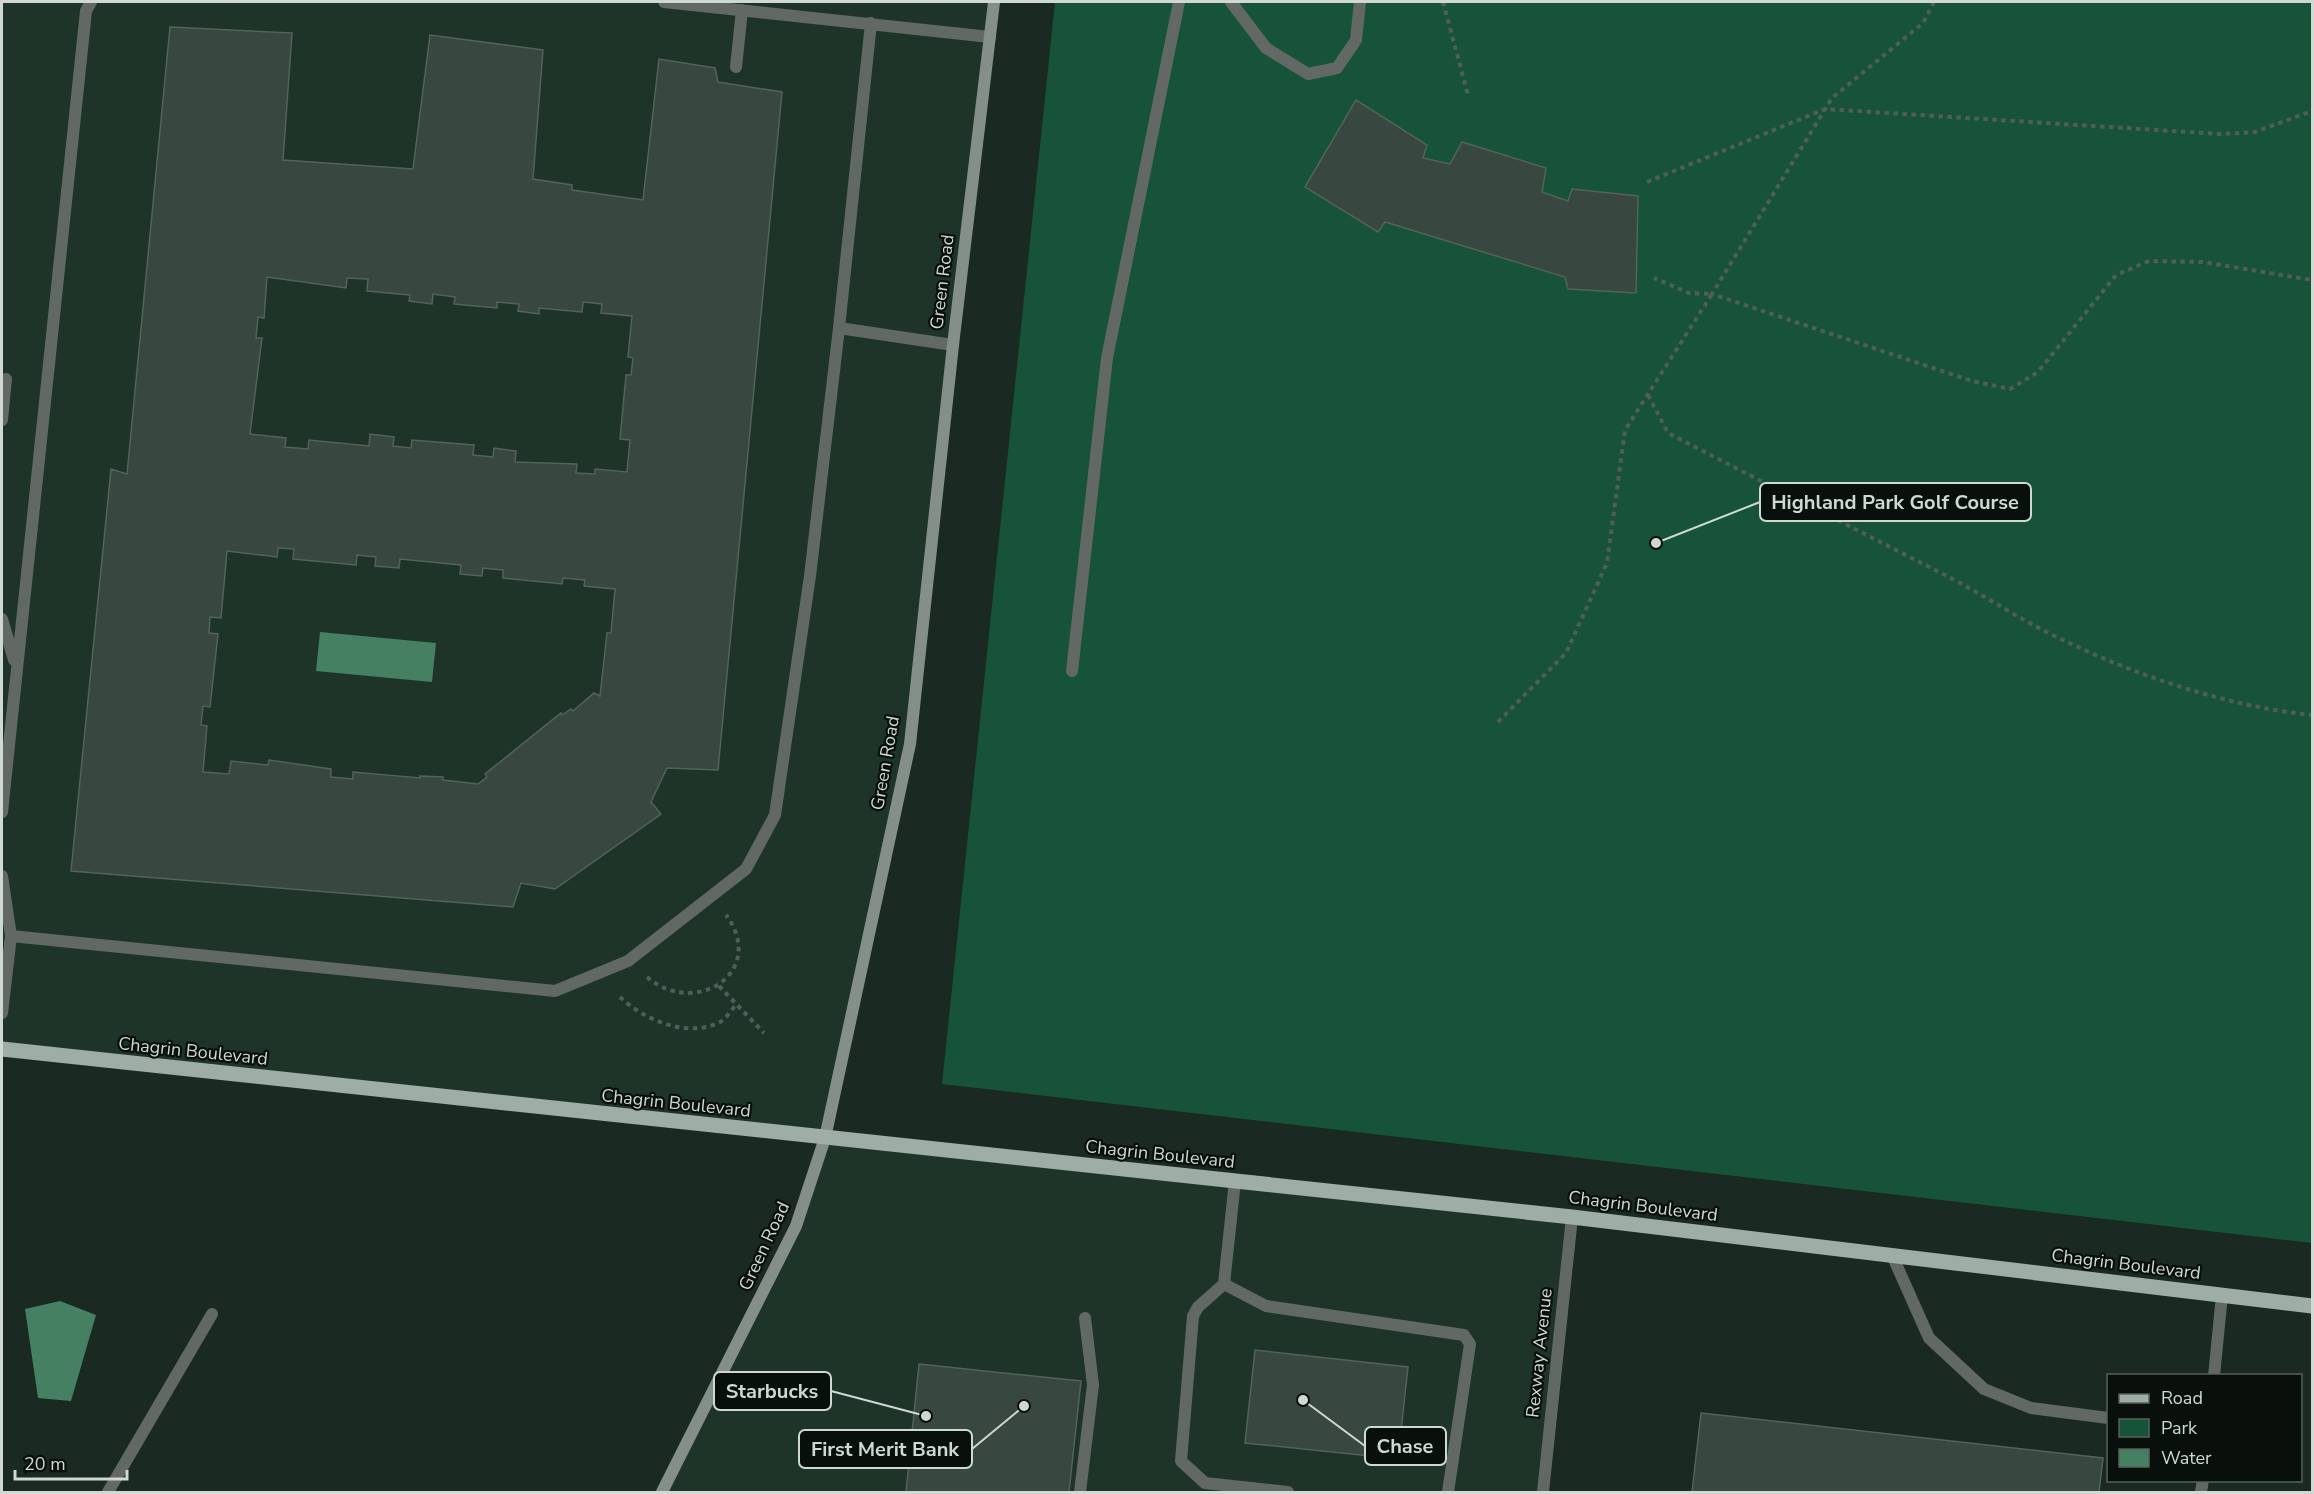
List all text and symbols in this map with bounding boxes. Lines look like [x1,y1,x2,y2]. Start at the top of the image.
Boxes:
street label: Green Road [924,233,960,331]
callout: Highland Park Golf Course [1760,483,2031,521]
text: Highland Park Golf Course [1771,489,2019,516]
street label: Green Road [865,714,905,812]
street label: Chagrin Boulevard [117,1031,269,1071]
street label: Chagrin Boulevard [600,1083,752,1123]
street label: Chagrin Boulevard [1084,1134,1236,1174]
street label: Chagrin Boulevard [1567,1185,1719,1227]
street label: Green Road [733,1198,795,1294]
street label: Chagrin Boulevard [2050,1243,2202,1285]
street label: Rexway Avenue [1520,1287,1558,1419]
callout: Starbucks [714,1372,831,1410]
legend [2107,1374,2302,1482]
text: Starbucks [726,1378,818,1405]
text: Road [2161,1386,2203,1410]
text: Park [2161,1416,2198,1440]
callout: Chase [1365,1427,1446,1465]
callout: First Merit Bank [799,1430,972,1468]
text: Chase [1377,1433,1434,1460]
text: First Merit Bank [811,1436,960,1463]
scale bar [15,1443,128,1481]
text: Water [2161,1446,2212,1470]
text: 20 m [24,1452,66,1476]

